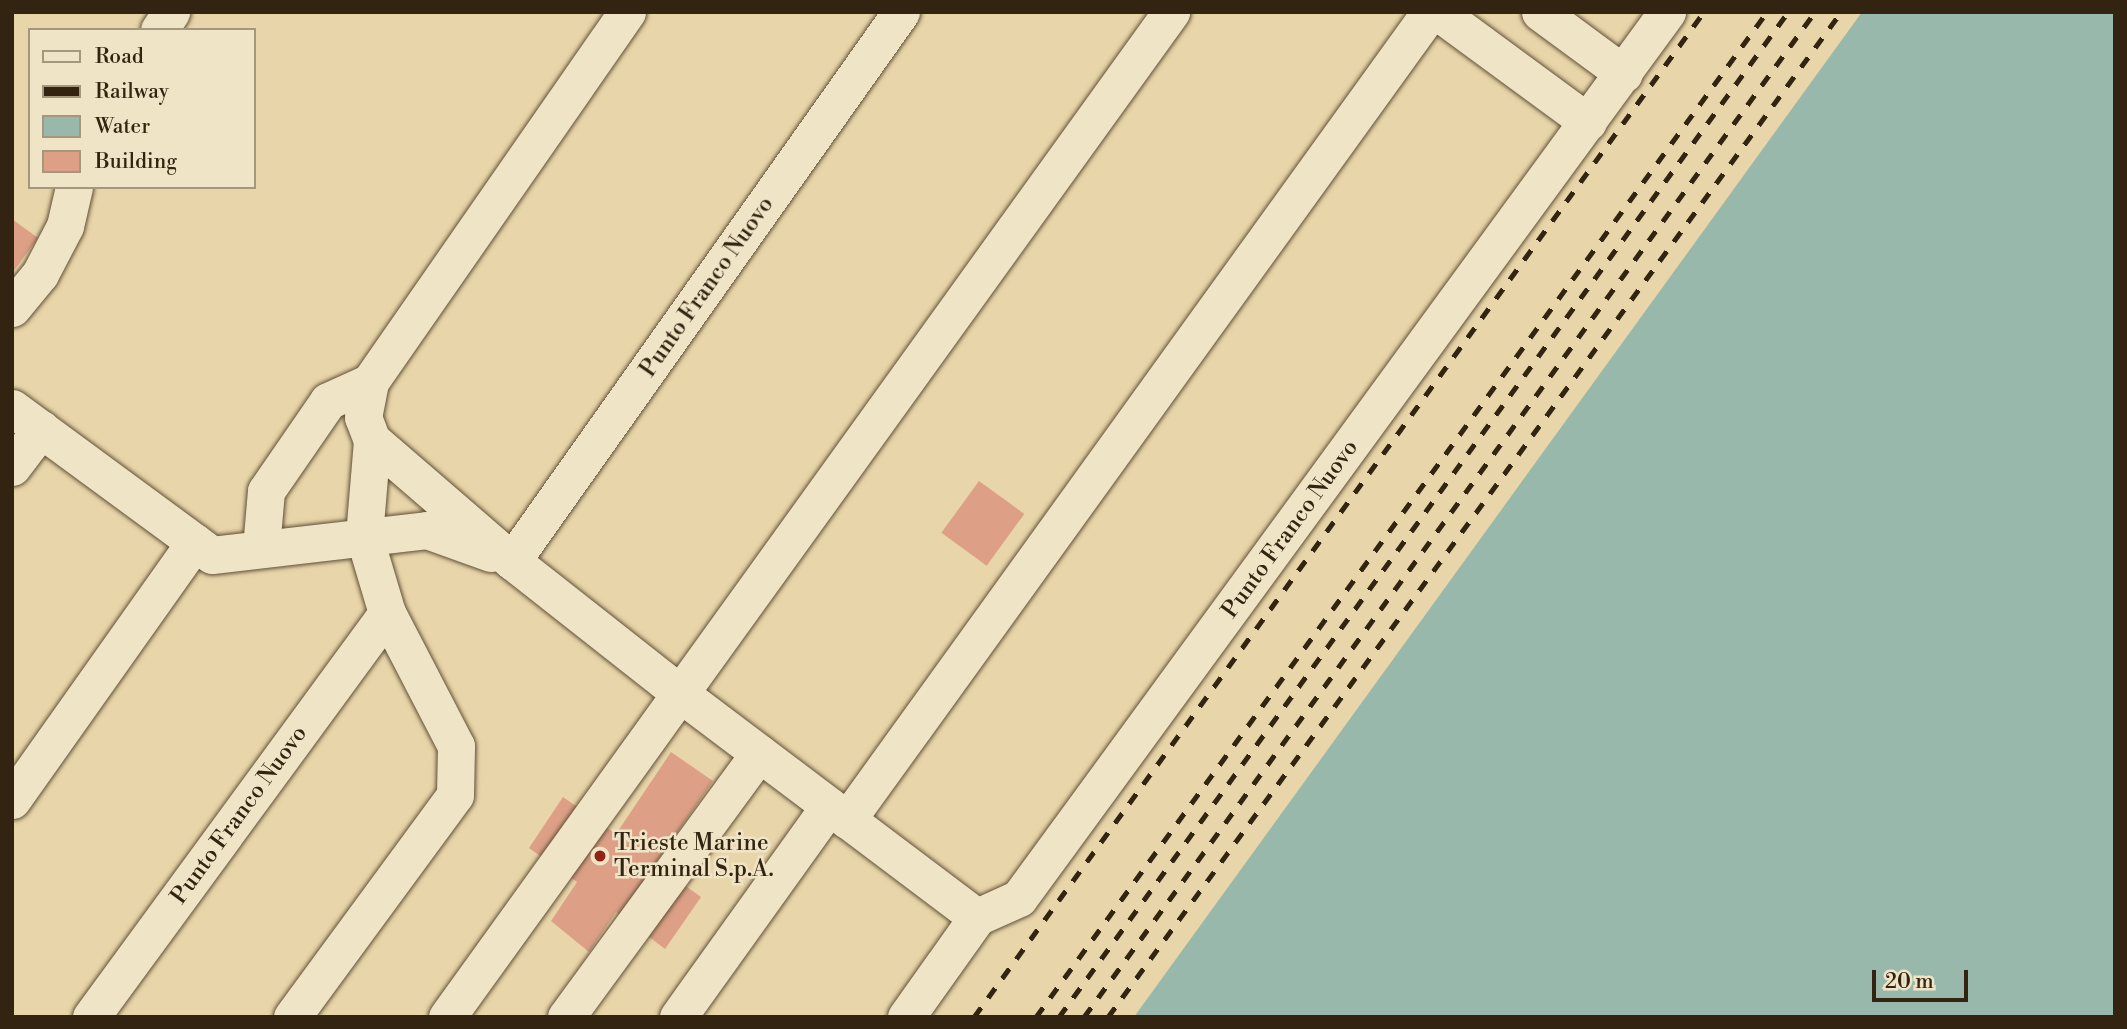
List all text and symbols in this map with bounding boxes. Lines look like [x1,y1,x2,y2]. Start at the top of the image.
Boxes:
legend [28,28,256,189]
text: Road [95,44,144,70]
text: Railway [95,79,169,105]
text: Water [95,114,150,140]
text: Building [95,149,177,175]
street label: Punto Franco Nuovo [634,192,780,382]
street label: Punto Franco Nuovo [1216,434,1364,624]
street label: Punto Franco Nuovo [165,720,313,910]
place label: Trieste Marine Terminal S.p.A. [614,829,774,883]
marker: Trieste Marine Terminal S.p.A. [592,848,608,864]
scale bar [1875,956,1971,1000]
text: 20 m [1885,969,1934,995]

